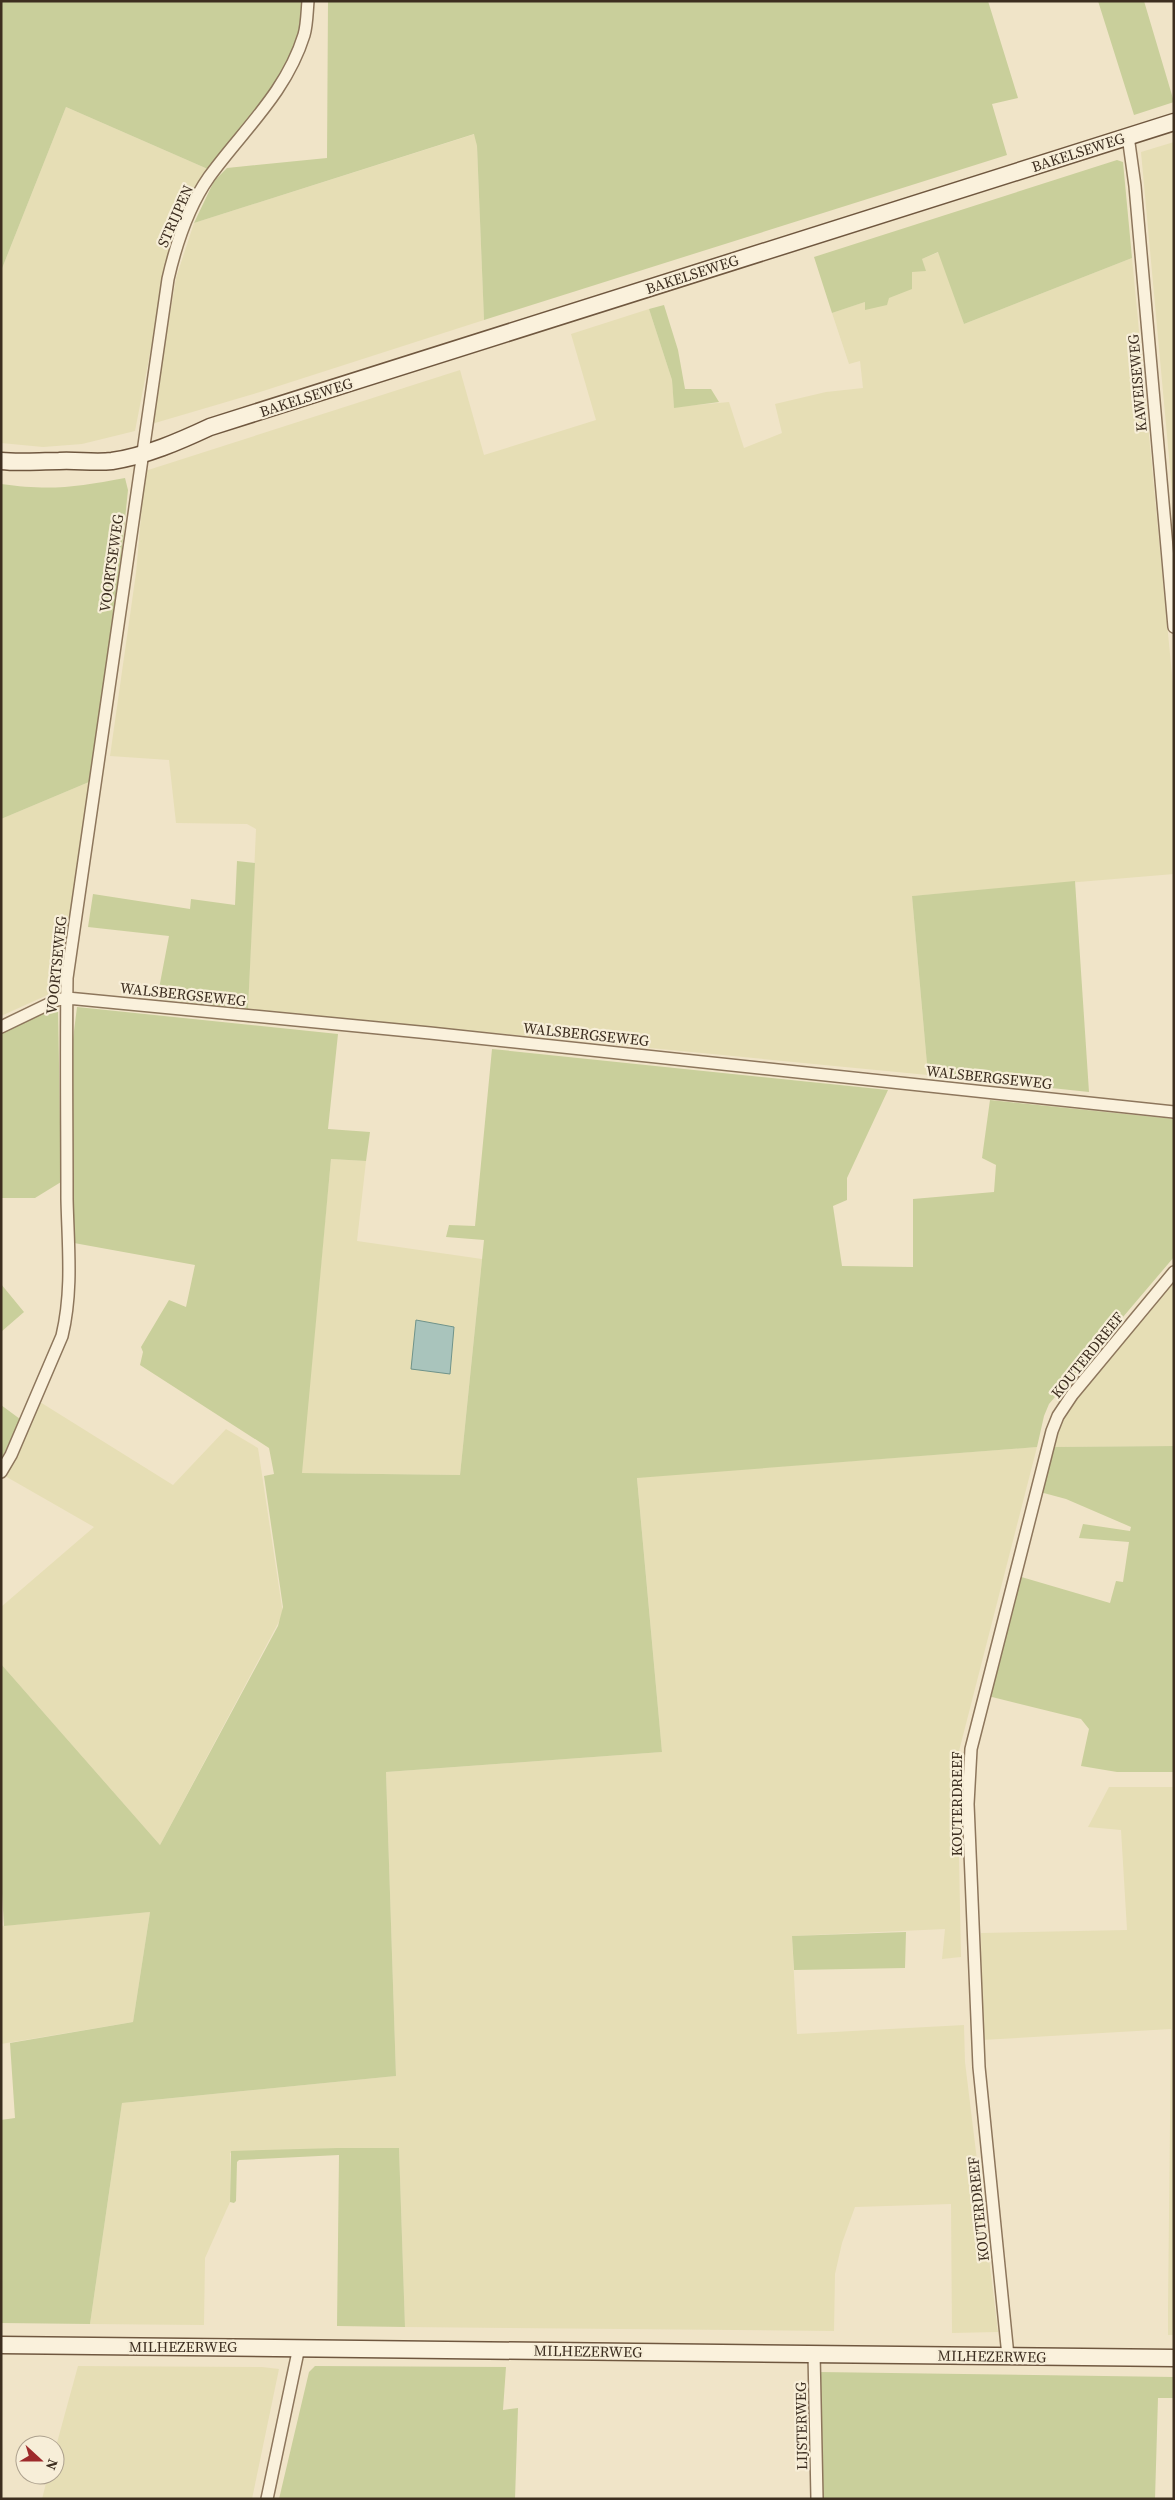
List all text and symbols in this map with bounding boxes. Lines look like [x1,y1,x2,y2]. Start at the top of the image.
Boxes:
street label: BAKELSEWEG [1029,127,1127,177]
street label: STRIJPEN [152,181,198,251]
street label: BAKELSEWEG [643,249,741,299]
street label: KAWEISEWEG [1122,333,1152,433]
street label: BAKELSEWEG [257,372,355,422]
street label: VOORTSEWEG [94,513,128,613]
street label: VOORTSEWEG [40,915,72,1015]
street label: WALSBERGSEWEG [119,977,247,1011]
street label: WALSBERGSEWEG [522,1017,650,1051]
street label: WALSBERGSEWEG [925,1060,1053,1094]
street label: KOUTERDREEF [1046,1307,1128,1402]
street label: KOUTERDREEF [946,1751,967,1857]
street label: KOUTERDREEF [962,2155,994,2262]
street label: MILHEZERWEG [129,2336,237,2357]
street label: MILHEZERWEG [533,2340,643,2362]
street label: MILHEZERWEG [937,2345,1047,2367]
street label: LIJSTERWEG [790,2382,812,2470]
north arrow [15,2435,65,2485]
text: N [41,2456,63,2473]

